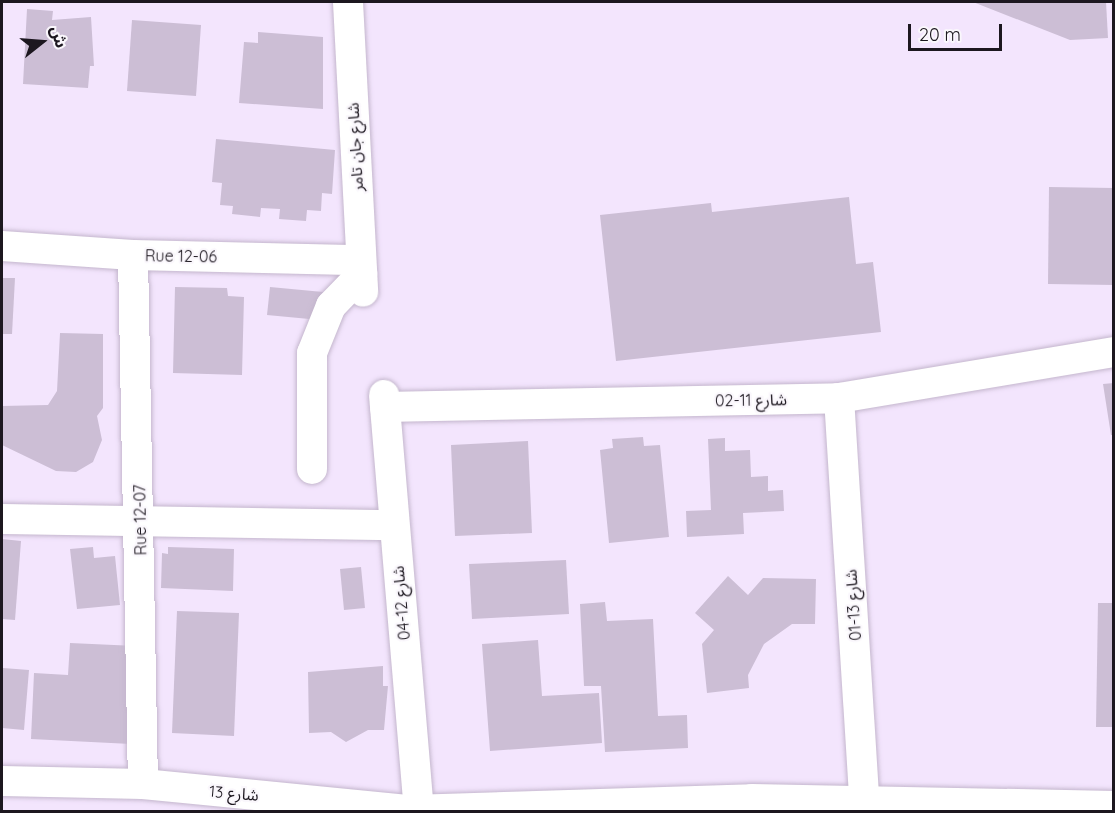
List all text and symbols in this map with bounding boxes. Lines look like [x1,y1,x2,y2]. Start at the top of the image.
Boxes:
north arrow [12,12,72,72]
scale bar [911,12,1006,50]
text: ش [46,23,72,50]
text: 20 m [919,23,961,46]
street label: شارع جان تامر [343,102,367,192]
street label: Rue 12-06 [145,246,217,266]
street label: شارع 11-02 [715,390,787,410]
street label: Rue 12-07 [130,484,150,556]
street label: شارع 12-04 [388,565,414,641]
street label: شارع 13-01 [841,569,865,641]
street label: شارع 13 [208,781,260,805]

